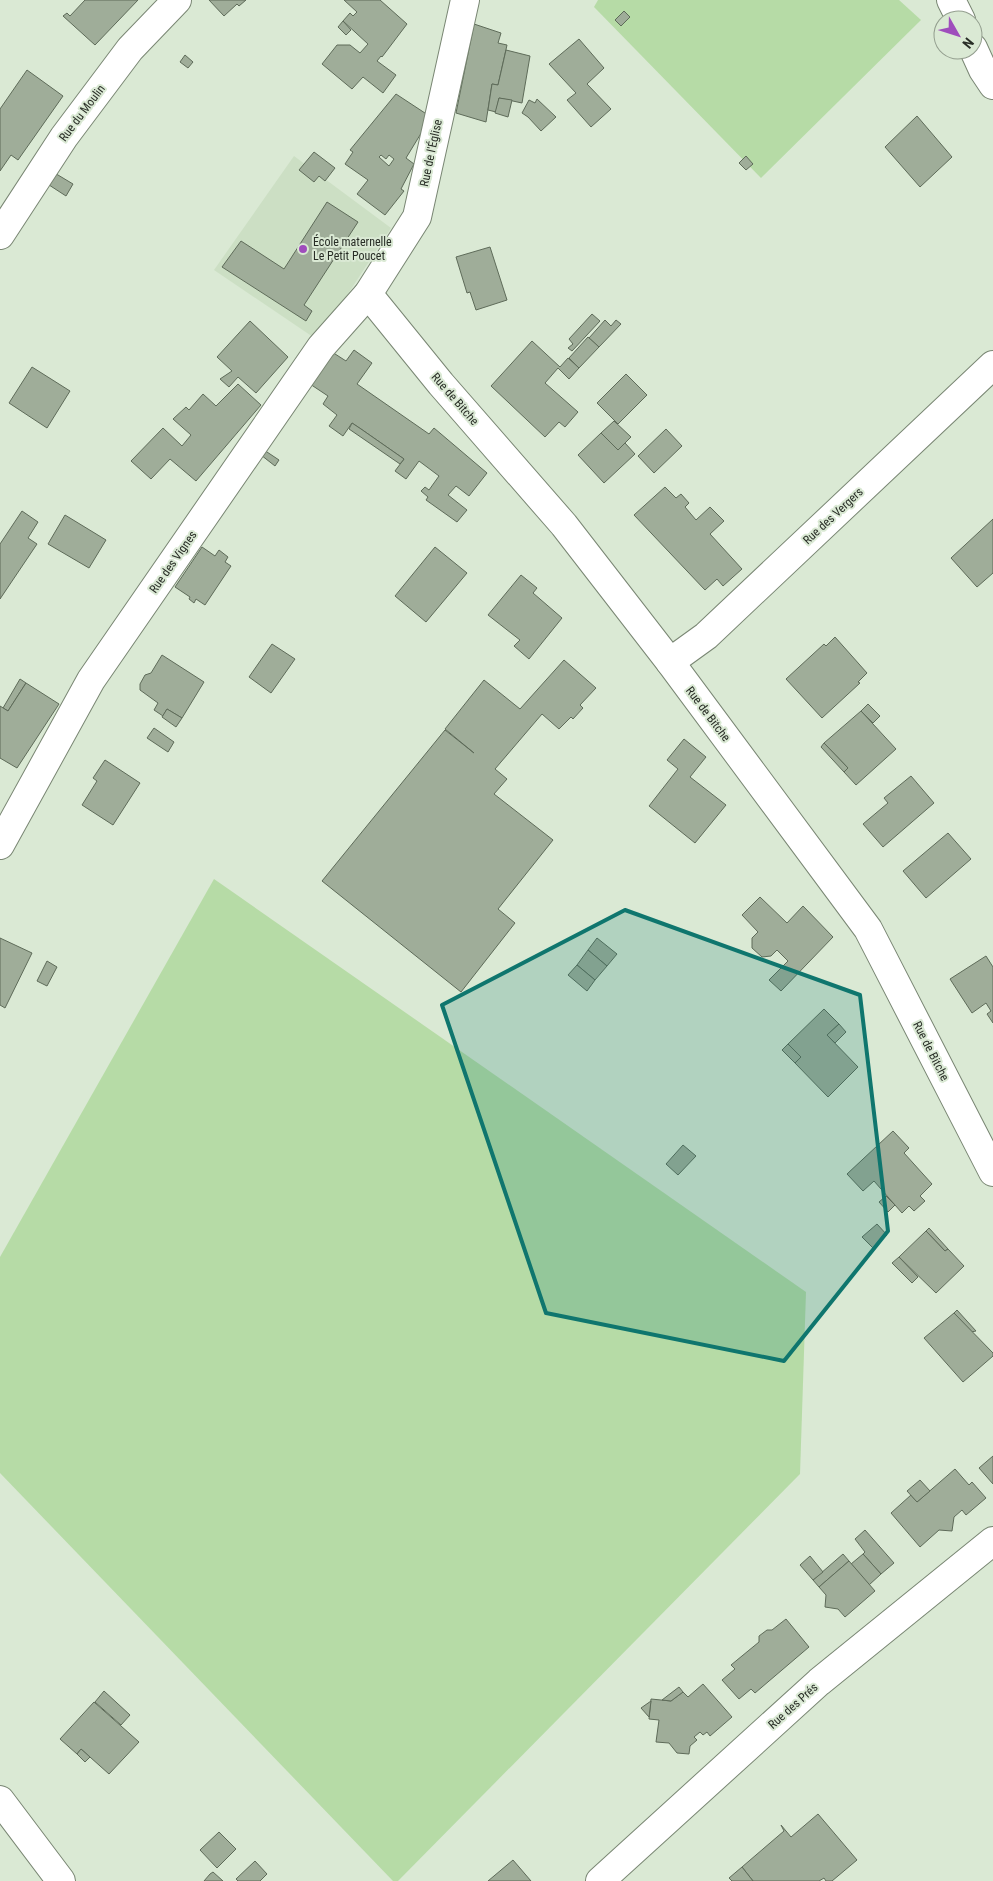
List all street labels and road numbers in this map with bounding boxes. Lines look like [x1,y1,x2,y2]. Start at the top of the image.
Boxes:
street label: Rue du Moulin [56,82,108,144]
street label: Rue de l'Église [416,118,445,188]
street label: Rue de Bitche [428,370,482,428]
street label: Rue des Vergers [800,485,866,547]
street label: Rue des Vignes [146,528,200,596]
street label: Rue de Bitche [683,684,733,744]
street label: Rue de Bitche [910,1019,952,1083]
street label: Rue des Prés [765,1680,821,1732]

